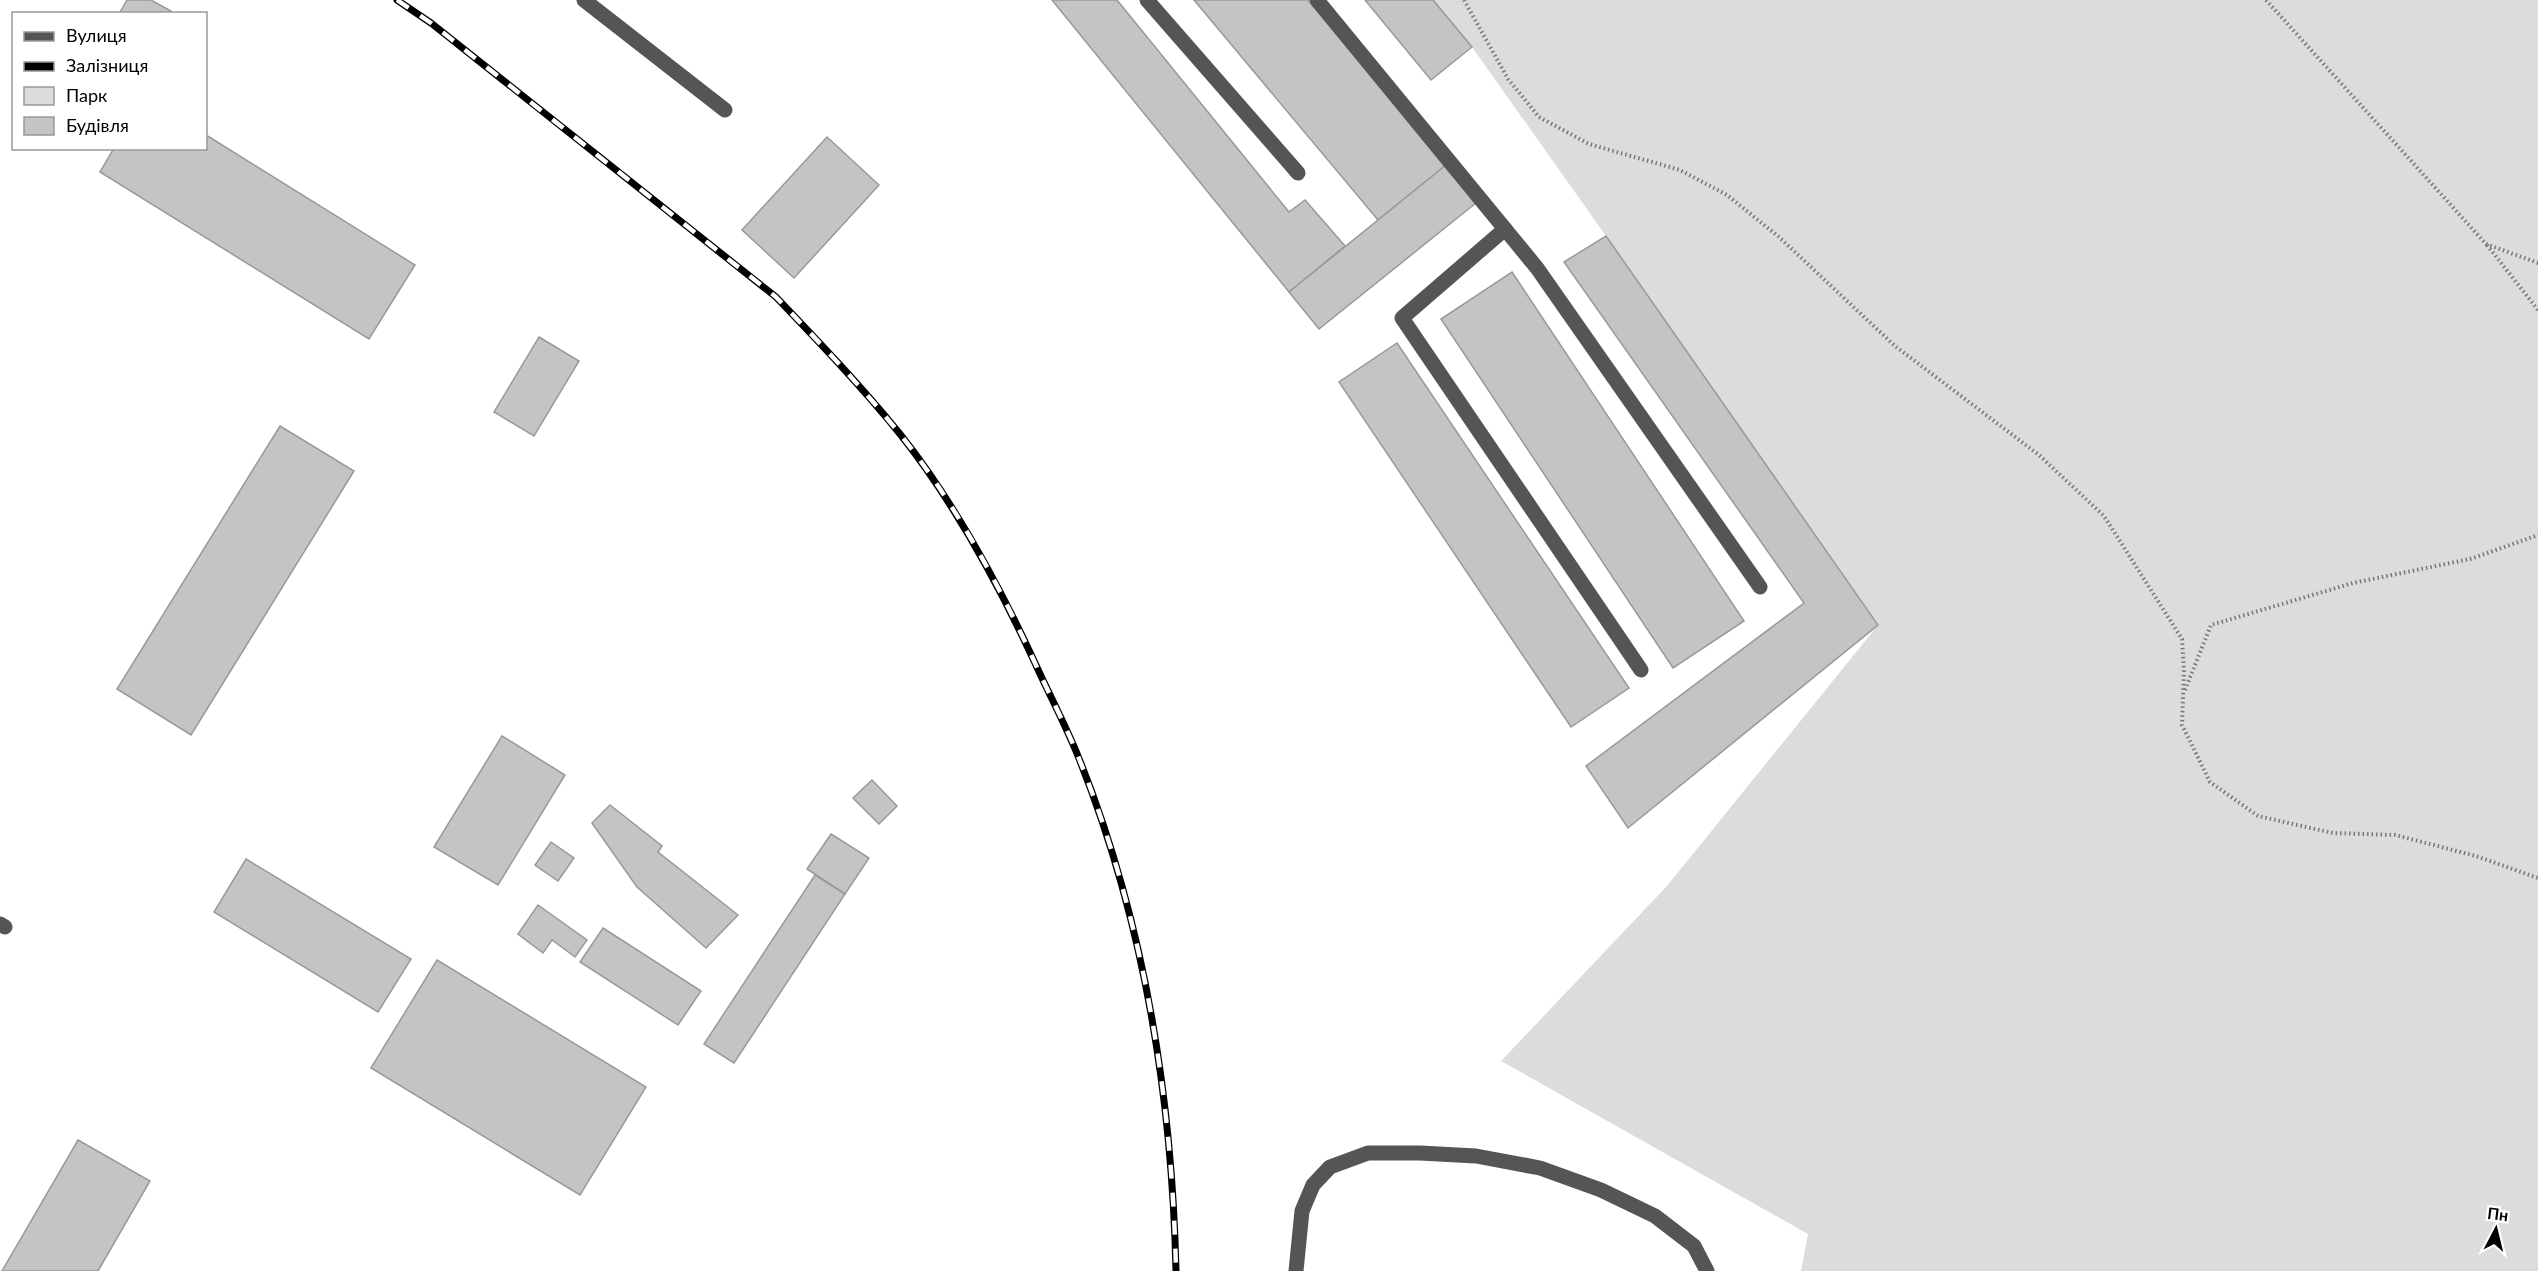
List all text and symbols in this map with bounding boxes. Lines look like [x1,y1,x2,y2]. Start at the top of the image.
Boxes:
legend [12,12,207,150]
text: Вулиця [66,24,127,46]
text: Залізниця [66,54,148,76]
text: Парк [66,84,108,106]
text: Будівля [66,114,129,136]
north arrow [2466,1199,2526,1259]
text: Пн [2486,1203,2509,1224]

